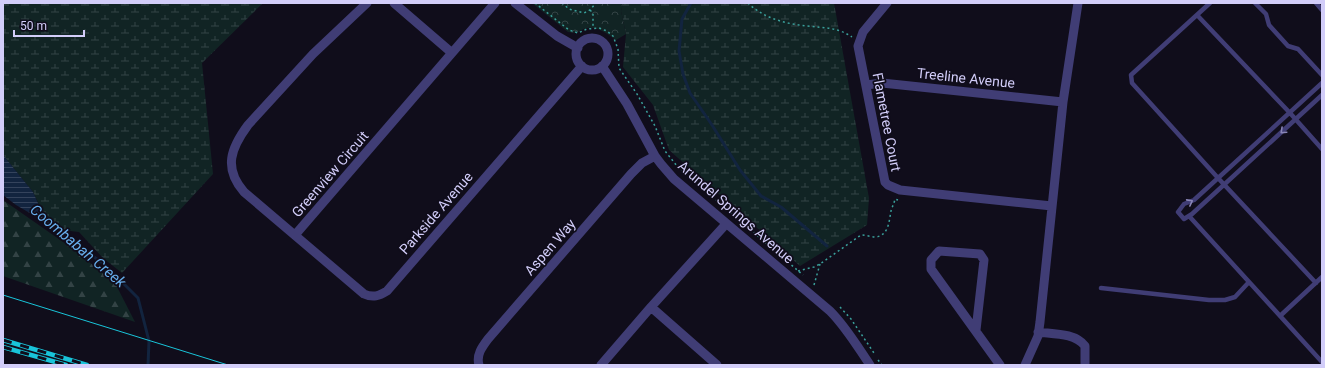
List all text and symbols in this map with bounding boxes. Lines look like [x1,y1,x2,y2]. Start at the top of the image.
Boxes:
scale bar [14,12,84,38]
text: 50 m [20,19,47,33]
street label: Treeline Avenue [916,65,1016,91]
street label: Flametree Court [870,71,905,173]
one-way arrow [1280,126,1288,133]
street label: Greenview Circuit [288,127,372,220]
street label: Arundel Springs Avenue [675,157,797,267]
street label: Parkside Avenue [396,169,476,257]
one-way arrow [1186,199,1193,206]
water label: Coombabah Creek [26,201,130,292]
street label: Aspen Way [521,215,579,278]

